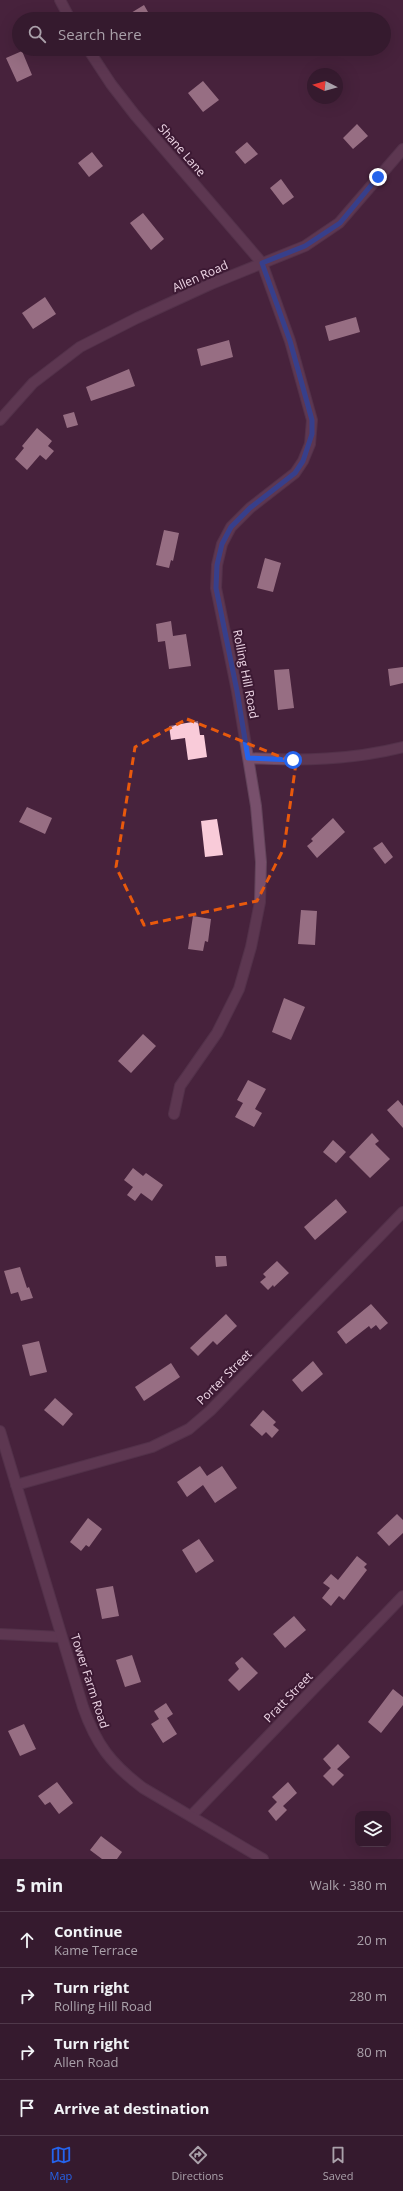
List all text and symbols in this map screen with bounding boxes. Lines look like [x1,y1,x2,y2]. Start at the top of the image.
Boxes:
search box [12,12,391,56]
icon: search [26,23,48,45]
text: Search here [58,24,142,44]
north arrow [307,68,343,104]
street label: Shane Lane [154,120,210,180]
route end [369,168,387,186]
street label: Allen Road [169,256,231,296]
street label: Rolling Hill Road [229,628,263,720]
route start [284,751,302,769]
street label: Porter Street [193,1346,255,1408]
street label: Tower Farm Road [67,1632,113,1730]
street label: Pratt Street [260,1668,316,1726]
map controls [355,1811,391,1847]
button: layers [355,1811,391,1847]
text: 5 min [16,1874,63,1897]
text: Walk · 380 m [310,1876,387,1894]
text: Continue [54,1921,122,1941]
icon: ahead [16,1929,38,1951]
text: 20 m [357,1931,387,1949]
text: Kame Terrace [54,1941,138,1959]
text: Turn right [54,1977,129,1997]
icon: right [16,1985,38,2007]
text: 280 m [349,1987,387,2005]
text: Rolling Hill Road [54,1997,152,2015]
text: Turn right [54,2033,129,2053]
icon: right [16,2041,38,2063]
text: 80 m [357,2043,387,2061]
text: Allen Road [54,2053,118,2071]
icon: arrive [16,2097,38,2119]
text: Arrive at destination [54,2098,209,2118]
tab: Map [50,2144,72,2183]
tab: Directions [172,2144,224,2183]
tab: Saved [323,2144,353,2183]

